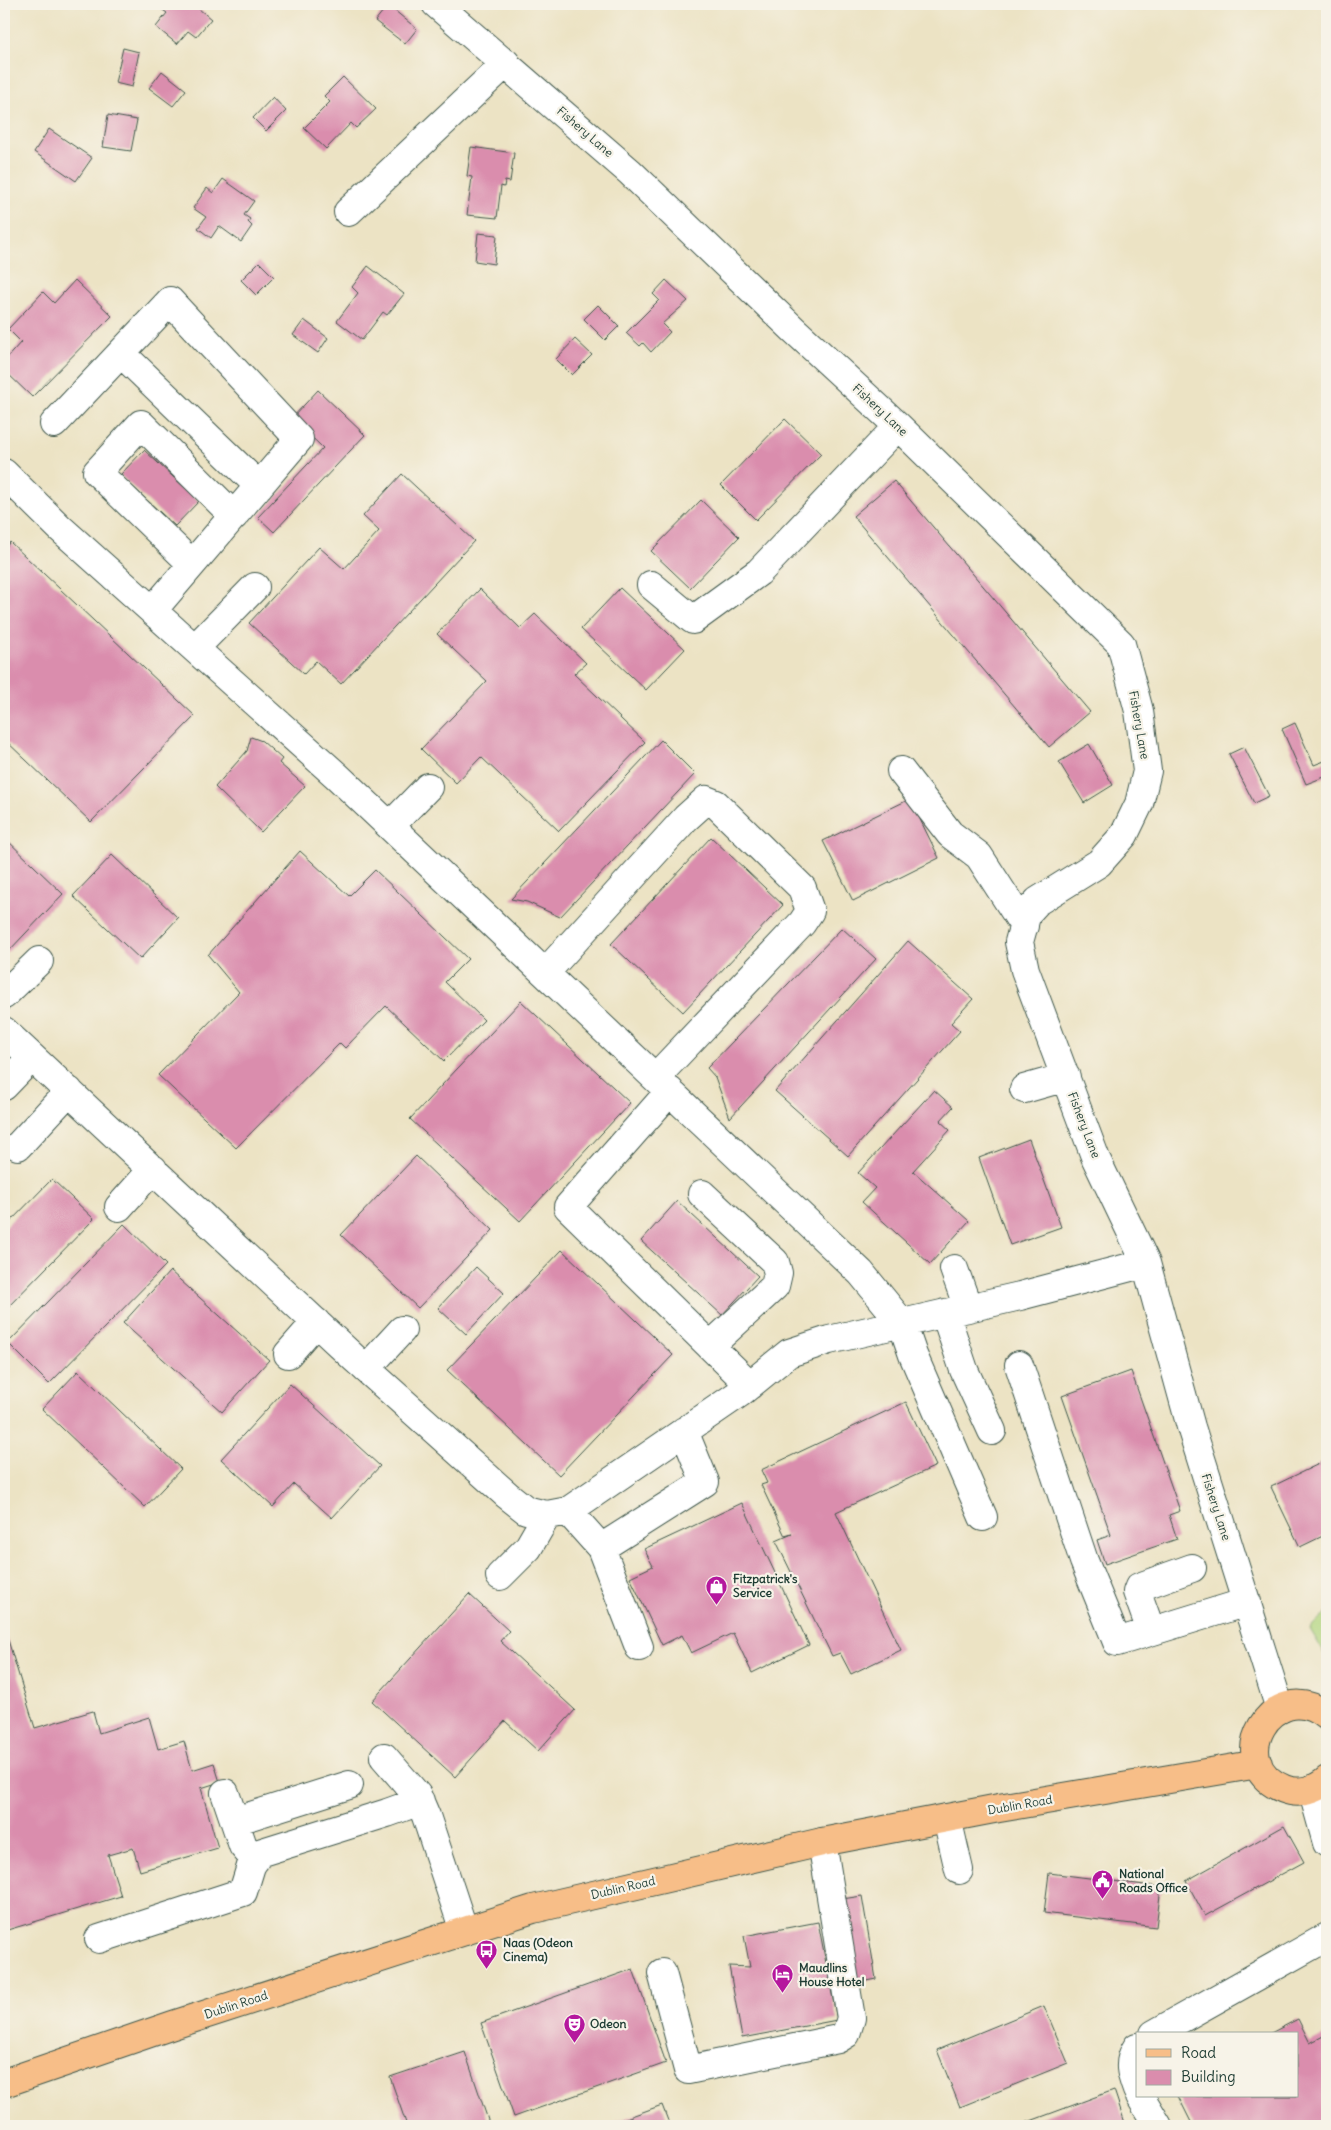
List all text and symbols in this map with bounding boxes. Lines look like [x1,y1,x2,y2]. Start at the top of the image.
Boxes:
street label: Fishery Lane [554,103,617,160]
street label: Fishery Lane [850,380,911,439]
street label: Fishery Lane [1126,689,1153,760]
street label: Fishery Lane [1065,1090,1104,1160]
street label: Fishery Lane [1199,1471,1234,1542]
place label: Fitzpatrick's Service [733,1571,798,1600]
shop icon: Fitzpatrick's Service [705,1574,729,1605]
street label: Dublin Road [986,1791,1053,1818]
place label: National Roads Office [1119,1866,1188,1895]
public building icon: National Roads Office [1091,1869,1115,1900]
street label: Dublin Road [589,1873,656,1902]
place label: Naas (Odeon Cinema) [503,1935,573,1965]
bus stop icon: Naas (Odeon Cinema) [475,1938,499,1969]
place label: Maudlins House Hotel [799,1960,865,1989]
hotel icon: Maudlins House Hotel [771,1963,795,1994]
street label: Dublin Road [202,1987,269,2022]
theatre icon: Odeon [562,2012,586,2043]
place label: Odeon [590,2016,626,2031]
legend [1136,2032,1298,2098]
text: Road [1181,2043,1216,2062]
text: Building [1181,2067,1236,2086]

